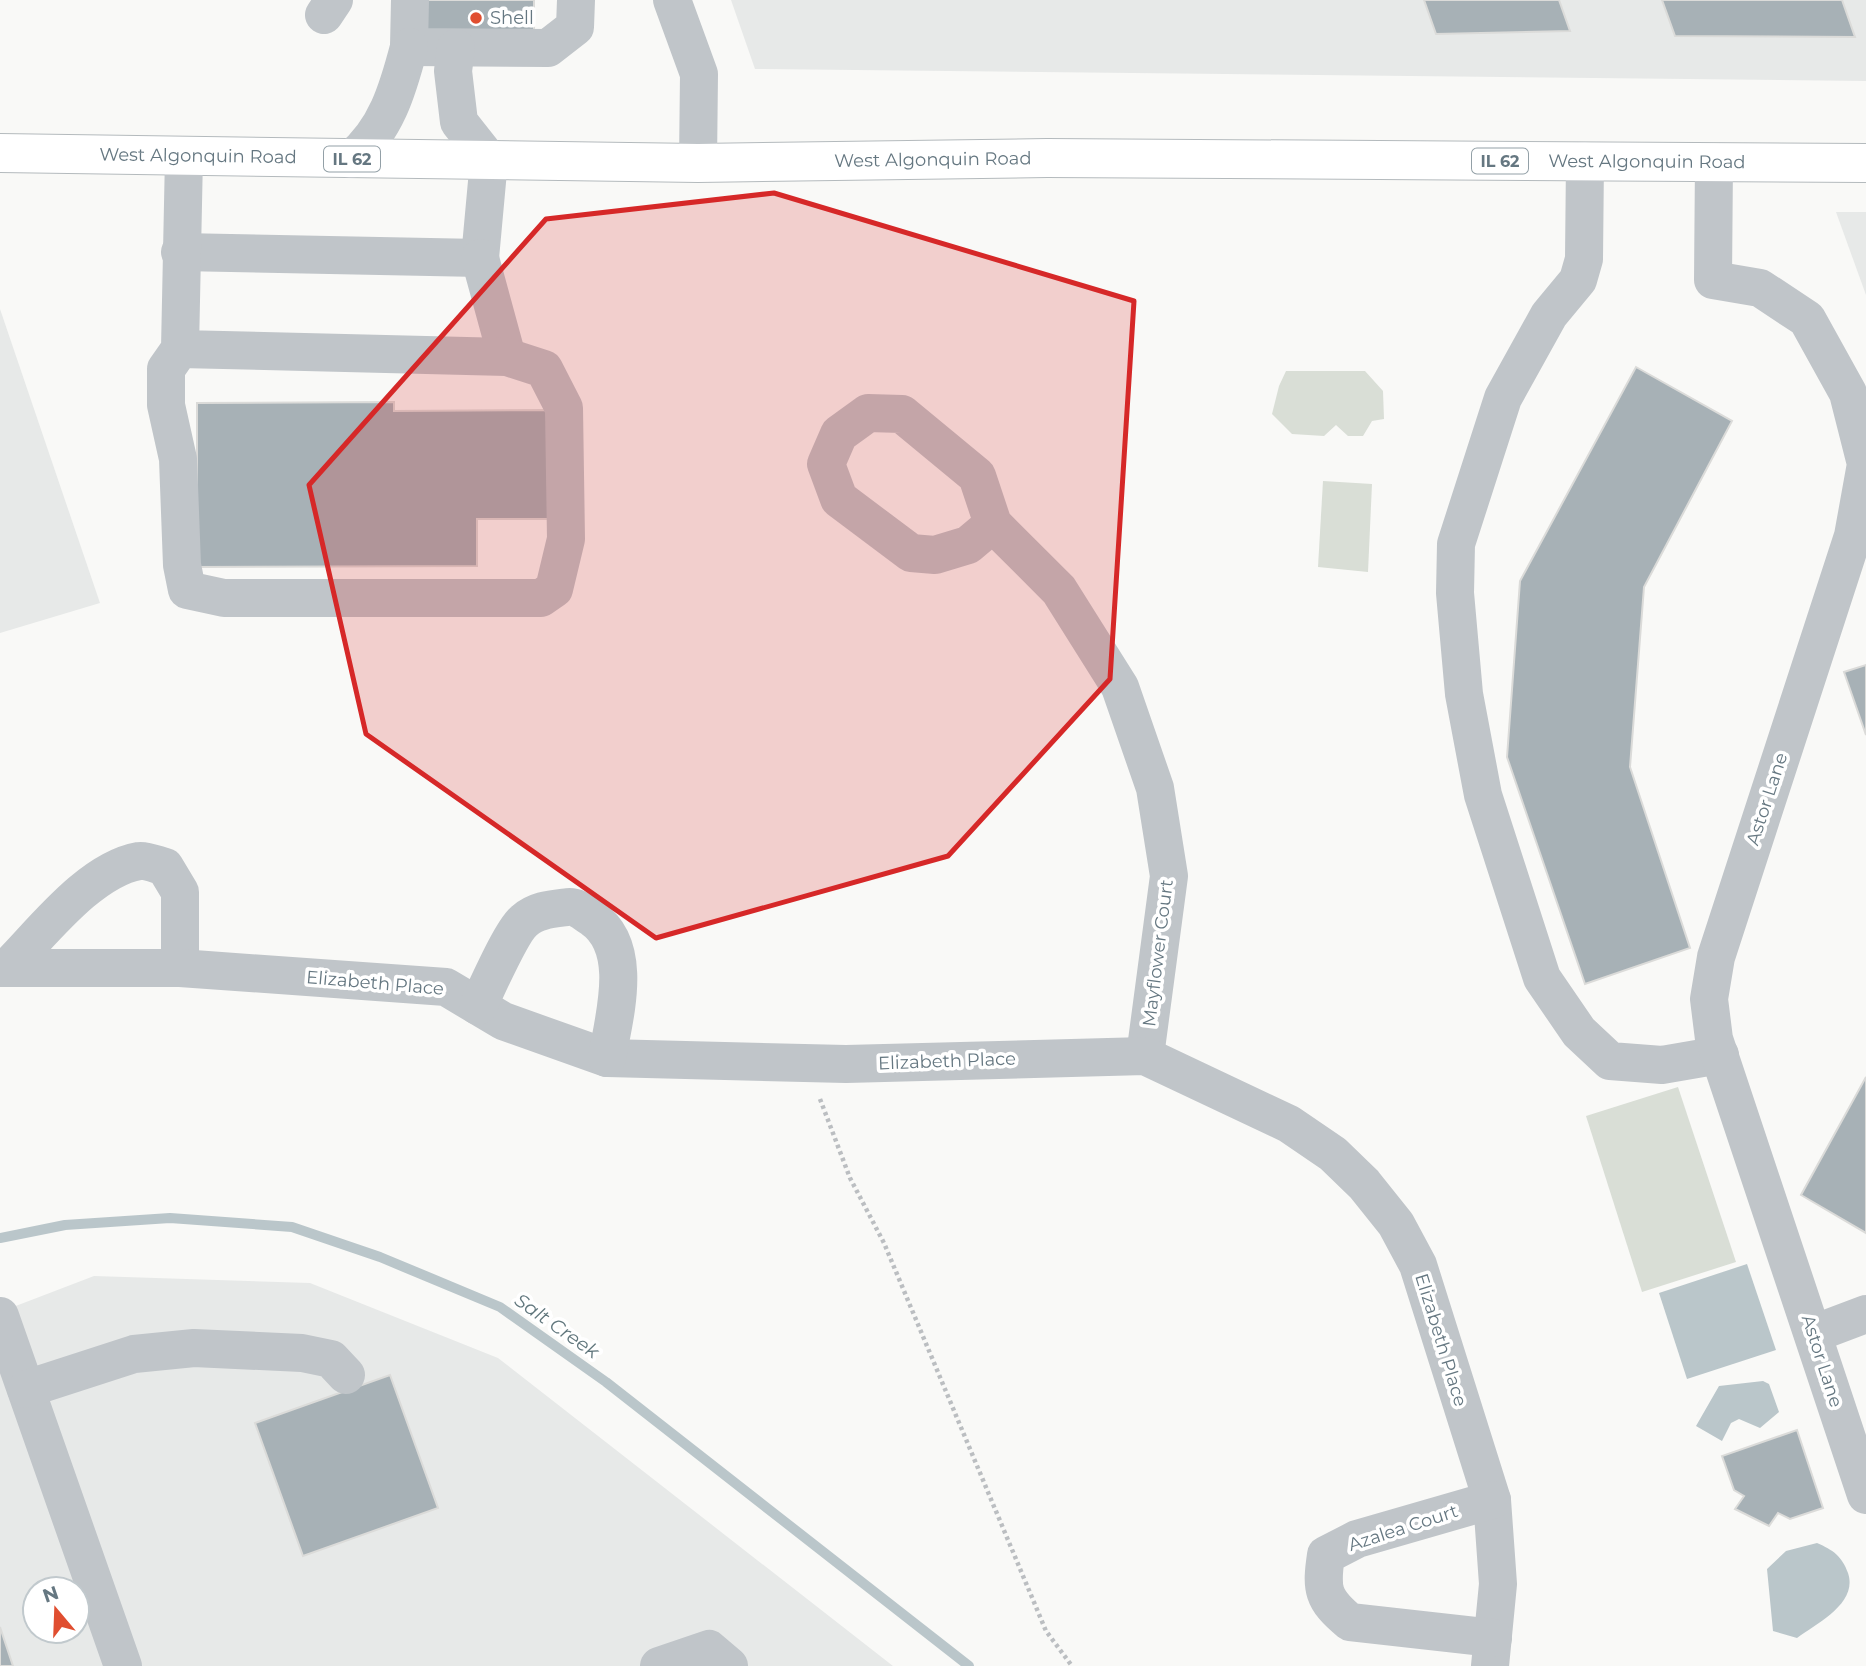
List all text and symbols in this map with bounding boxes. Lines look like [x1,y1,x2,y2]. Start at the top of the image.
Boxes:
place label: Shell [490,7,534,29]
marker: Shell [468,10,484,26]
street label: West Algonquin Road [99,143,297,168]
road number: IL 62 [324,146,380,172]
street label: West Algonquin Road [834,147,1032,172]
road number: IL 62 [1472,148,1528,174]
street label: West Algonquin Road [1548,150,1746,173]
street label: Astor Lane [1742,750,1792,848]
street label: Mayflower Court [1138,878,1178,1028]
street label: Elizabeth Place [305,966,445,1000]
street label: Elizabeth Place [878,1048,1016,1074]
street label: Elizabeth Place [1410,1271,1472,1409]
water label: Salt Creek [510,1289,604,1364]
street label: Astor Lane [1797,1312,1847,1410]
street label: Azalea Court [1345,1500,1461,1556]
north arrow [21,1575,91,1645]
text: N [40,1581,62,1608]

